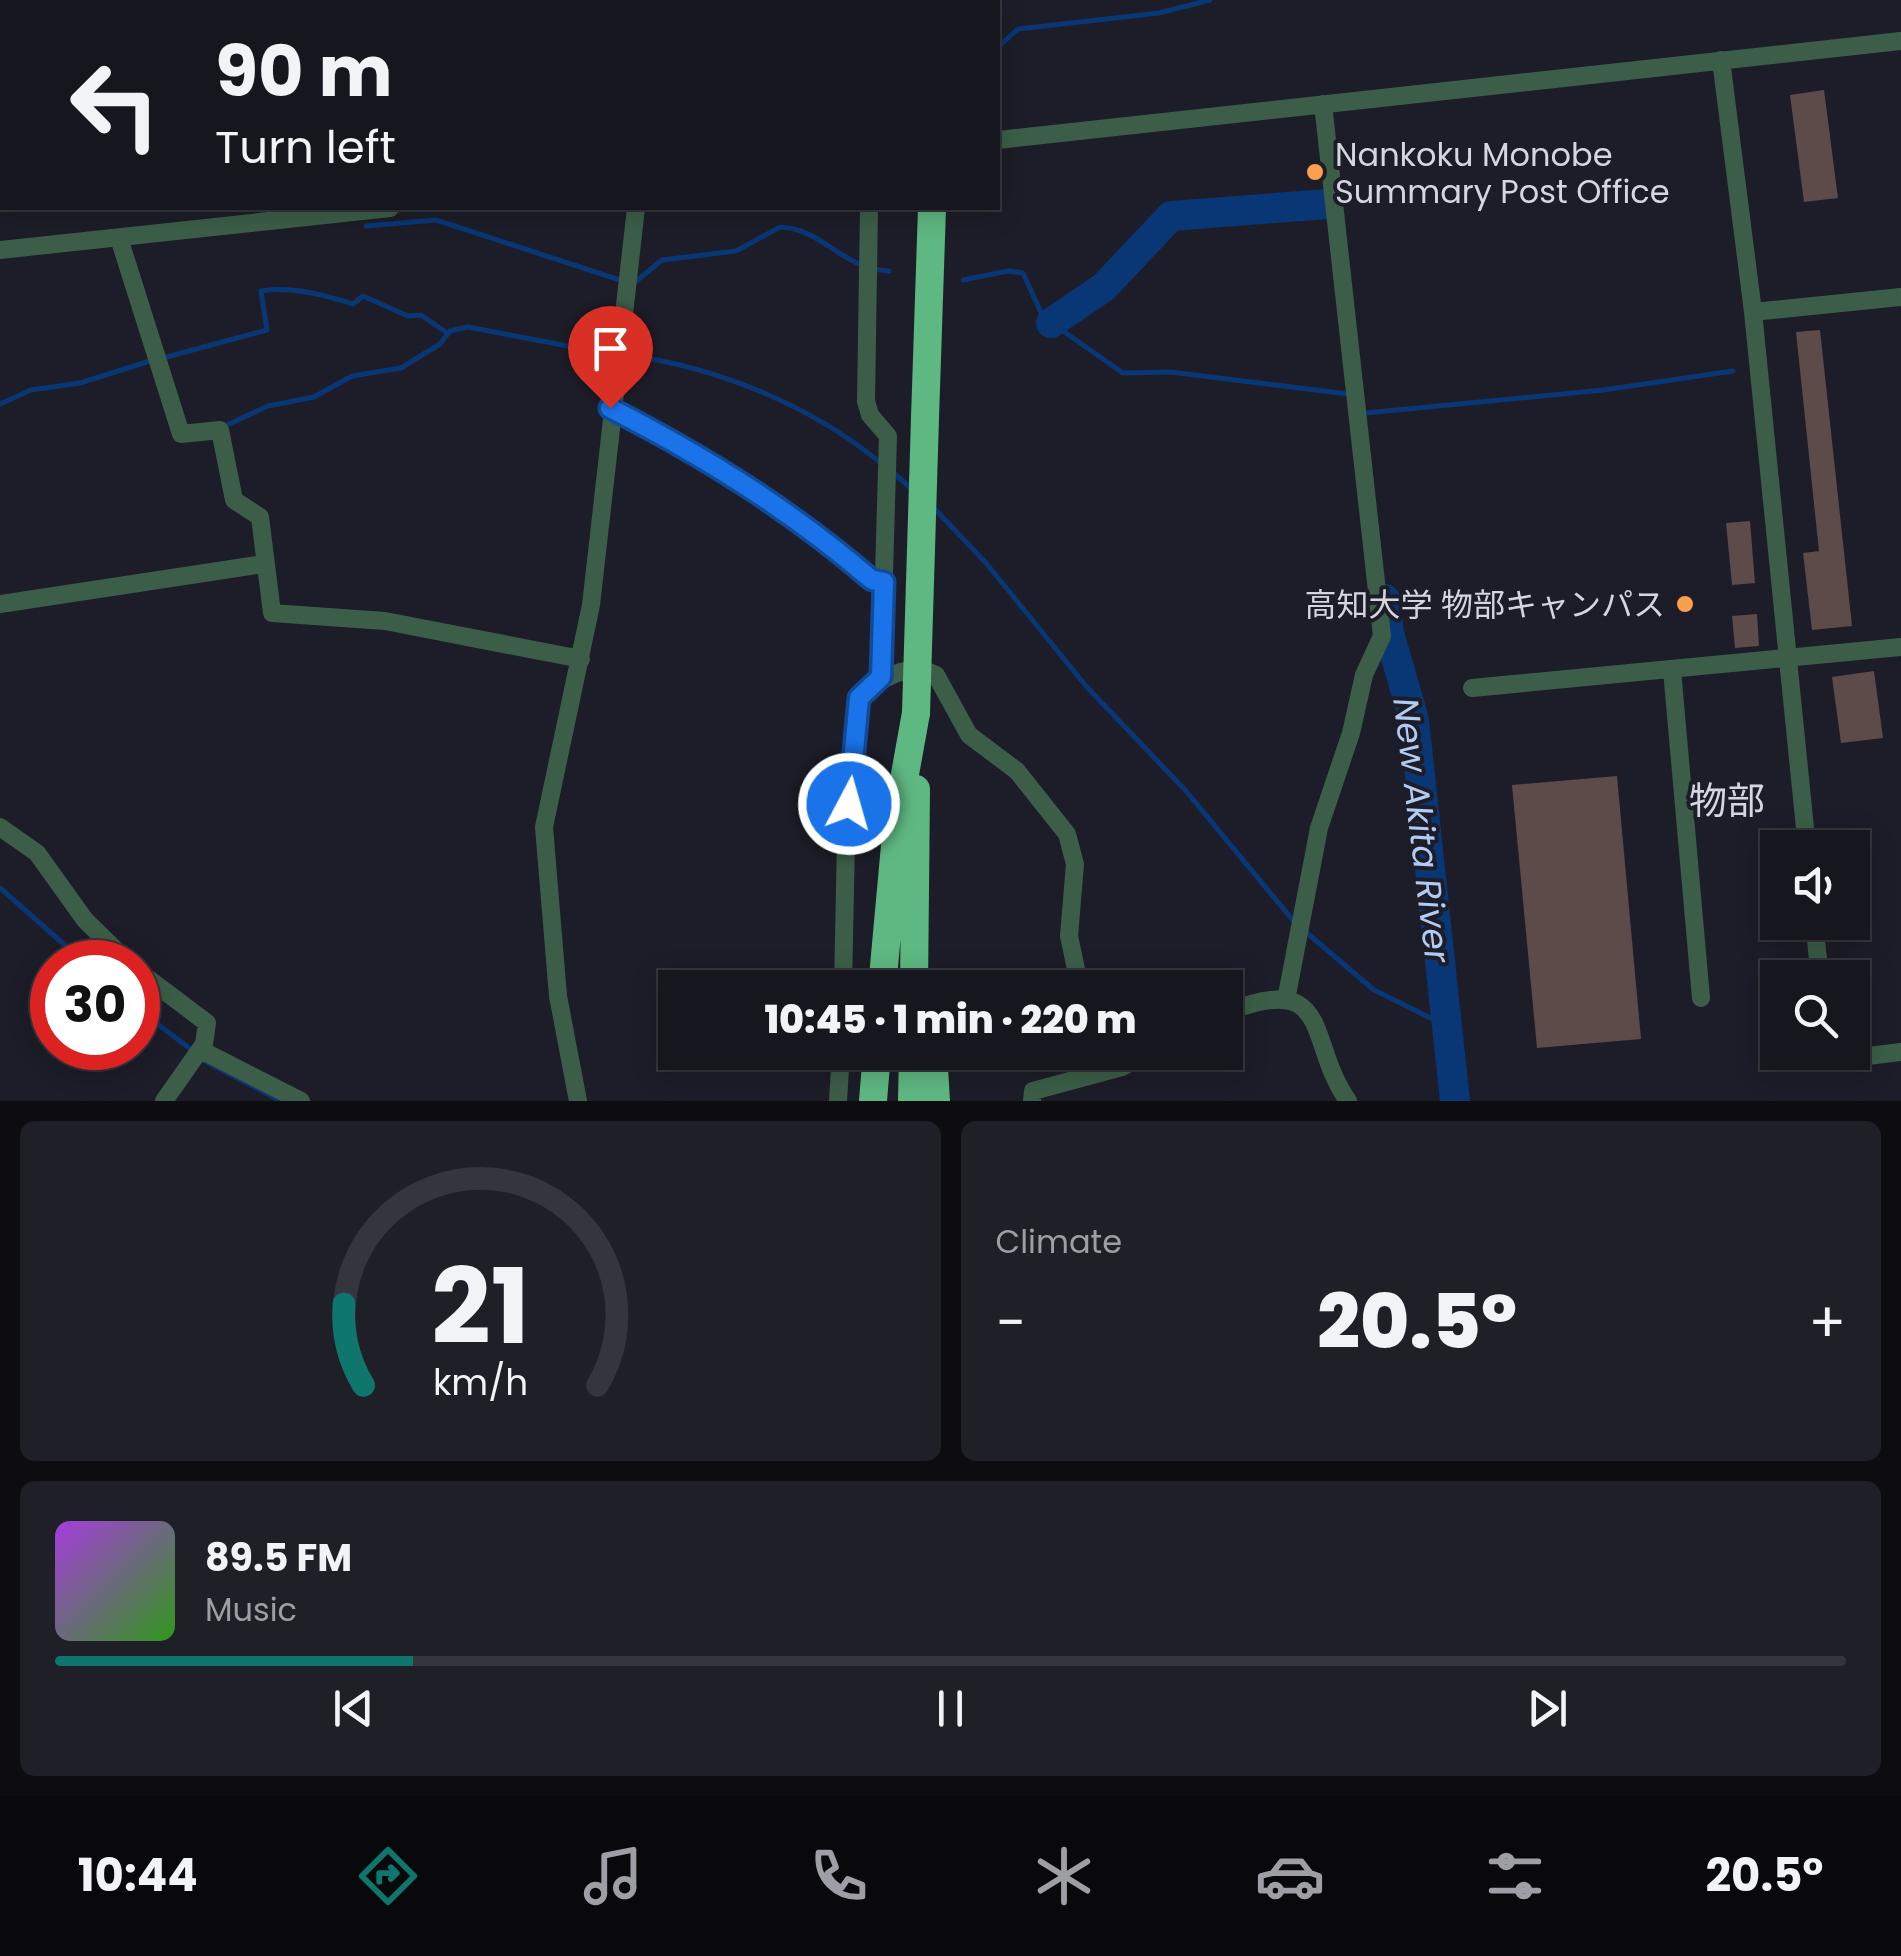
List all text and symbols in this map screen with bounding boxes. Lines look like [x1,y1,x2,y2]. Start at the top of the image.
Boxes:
text: 90 m [215,22,393,121]
icon: left [50,40,180,170]
text: Turn left [215,116,396,179]
place label: Nankoku Monobe Summary Post Office [1335,132,1670,214]
marker: Nankoku Monobe Summary Post Office [1304,161,1326,183]
pin [568,306,653,409]
icon: arrive [583,321,638,376]
place label: 高知大学 物部キャンパス [1304,582,1665,627]
marker: 高知大学 物部キャンパス [1674,593,1696,615]
water label: New Akita River [1381,695,1463,966]
position arrow [797,752,901,856]
district label: 物部 [1689,774,1765,827]
map controls [1760,830,1870,1070]
button: sound [1760,830,1870,940]
speed limit sign: 30 [30,940,160,1070]
button: search [1760,960,1870,1070]
text: 10:45 · 1 min · 220 m [764,993,1137,1046]
text: Climate [996,1219,1122,1264]
text: 21 [431,1234,530,1379]
text: 20.5° [1317,1269,1517,1374]
text: − [996,1284,1026,1361]
text: + [1808,1284,1846,1361]
text: km/h [433,1357,528,1408]
text: 89.5 FM [205,1531,352,1584]
text: Music [205,1587,297,1632]
icon: previous [326,1681,381,1736]
icon: pause [923,1681,978,1736]
icon: next [1520,1681,1575,1736]
icon: directions [353,1841,423,1911]
icon: music [578,1841,648,1911]
icon: phone [804,1841,874,1911]
icon: climate [1029,1841,1099,1911]
icon: car [1255,1841,1325,1911]
icon: filters [1480,1841,1550,1911]
text: 10:44 [78,1844,198,1907]
text: 20.5° [1705,1844,1823,1907]

